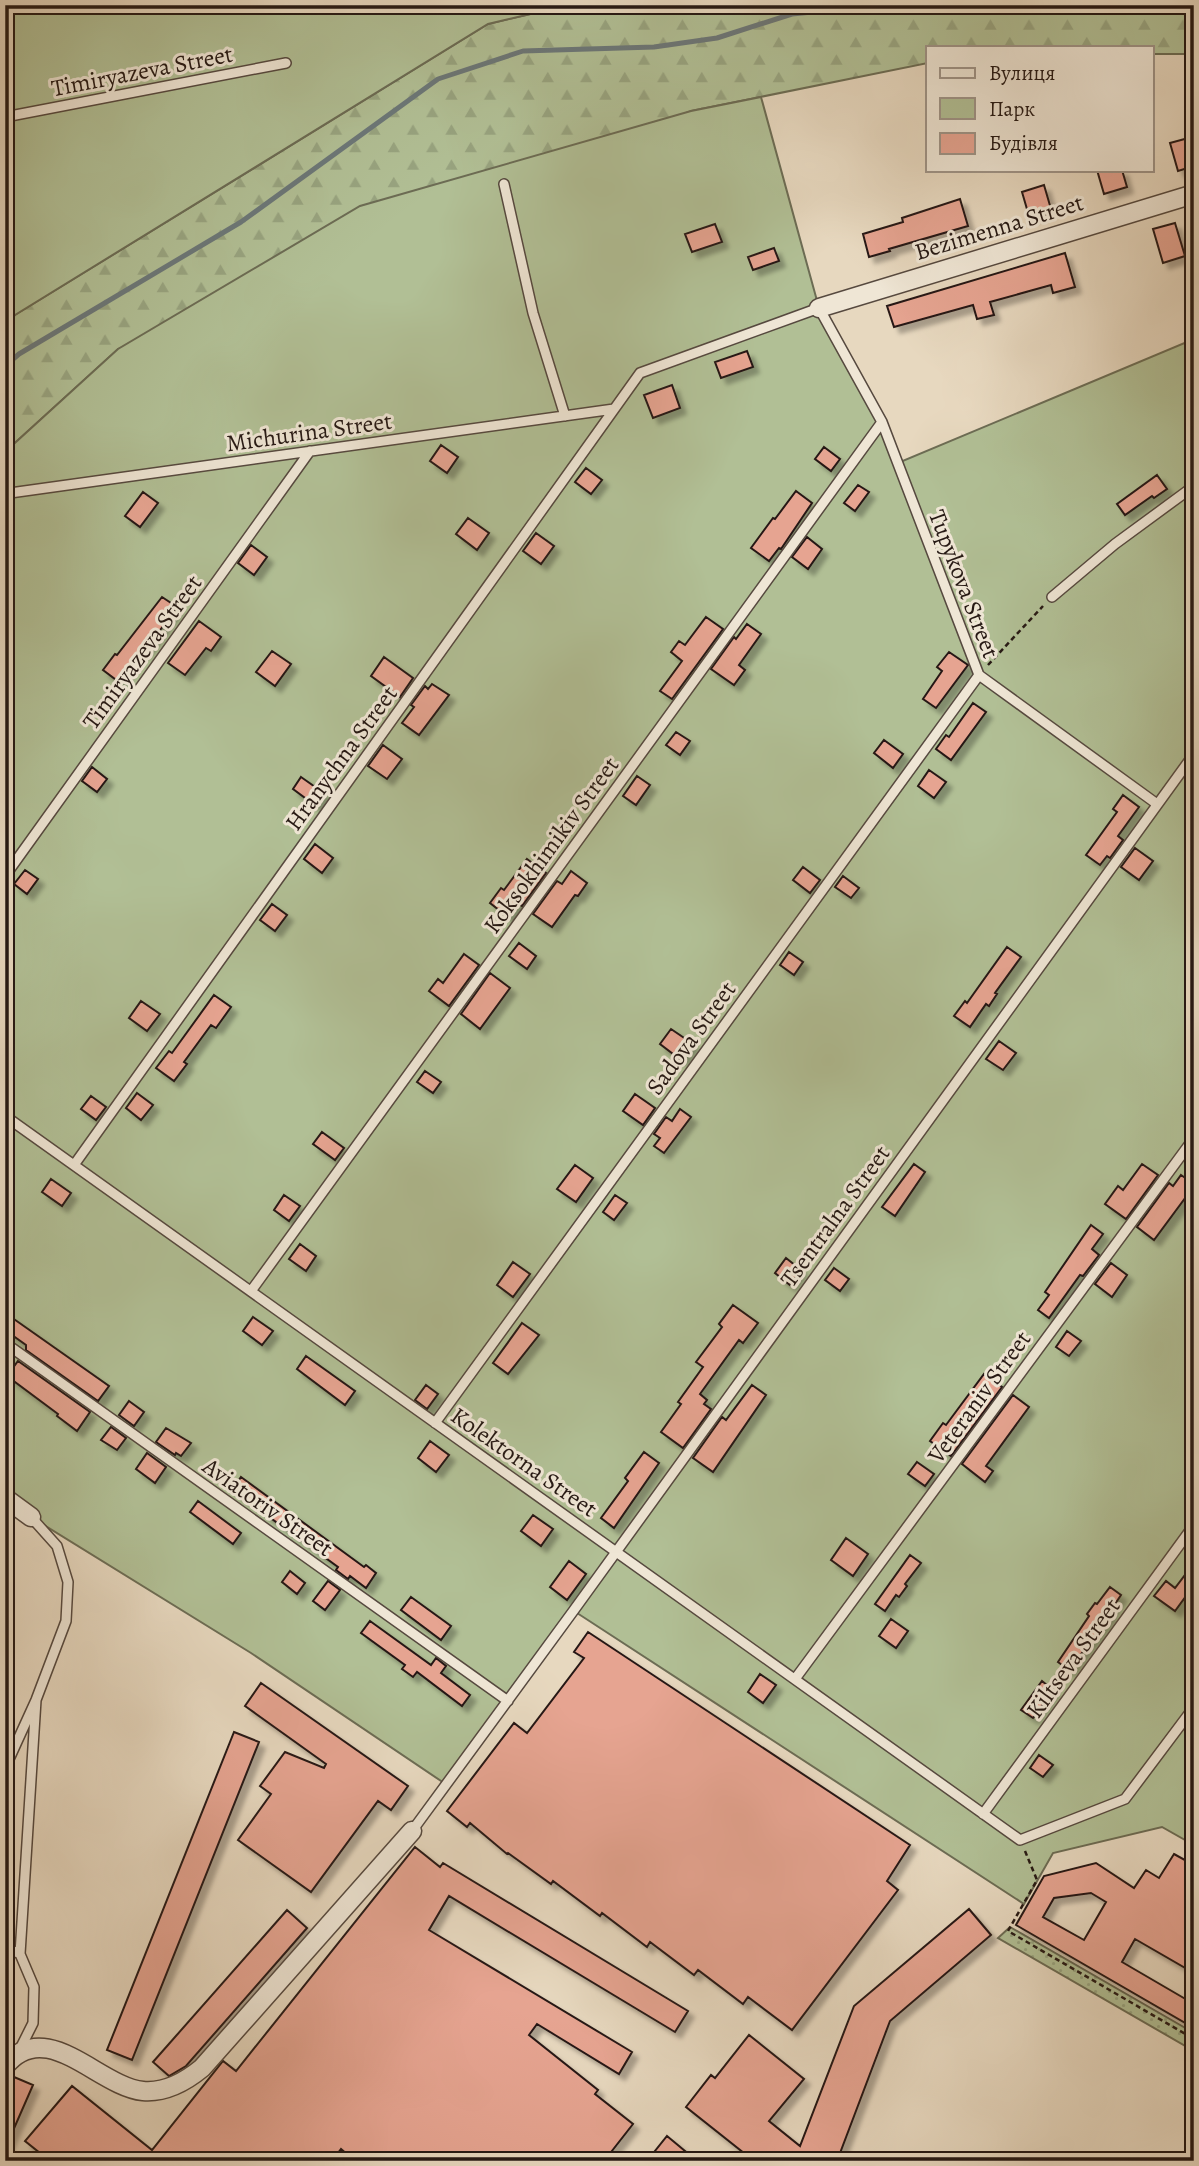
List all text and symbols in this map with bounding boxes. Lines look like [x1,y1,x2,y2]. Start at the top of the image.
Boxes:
street label: Timiryazeva Street [49,38,235,104]
legend [926,46,1154,172]
text: Вулиця [989,59,1055,87]
text: Парк [989,95,1035,123]
text: Будівля [989,129,1058,157]
street label: Bezimenna Street [911,186,1087,268]
street label: Michurina Street [224,405,394,459]
street label: Tupykova Street [921,505,1007,663]
street label: Timiryazeva Street [75,568,209,736]
street label: Hranychna Street [277,679,405,837]
street label: Koksokhimikiv Street [476,750,626,940]
street label: Sadova Street [639,975,743,1101]
street label: Tsentralna Street [773,1139,897,1293]
street label: Veteraniv Street [919,1324,1038,1471]
street label: Kolektorna Street [444,1400,604,1524]
street label: Aviatoriv Street [196,1450,340,1564]
street label: Kiltseva Street [1019,1591,1128,1725]

